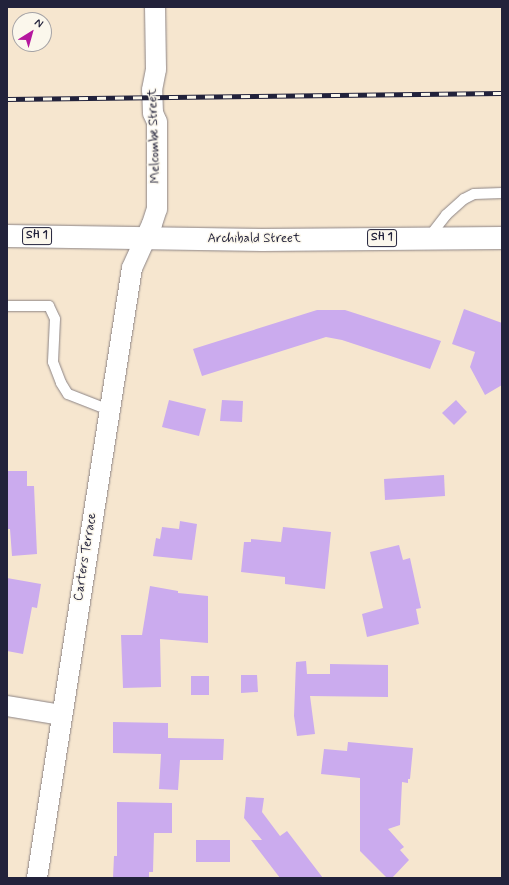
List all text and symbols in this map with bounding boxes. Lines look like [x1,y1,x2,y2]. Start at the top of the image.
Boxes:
north arrow [12,12,52,52]
text: N [31,15,46,31]
street label: Melcombe Street [146,88,164,184]
road number: SH 1 [22,226,52,246]
road number: SH 1 [367,228,397,248]
street label: Archibald Street [207,231,301,247]
street label: Carters Terrace [71,512,101,602]

